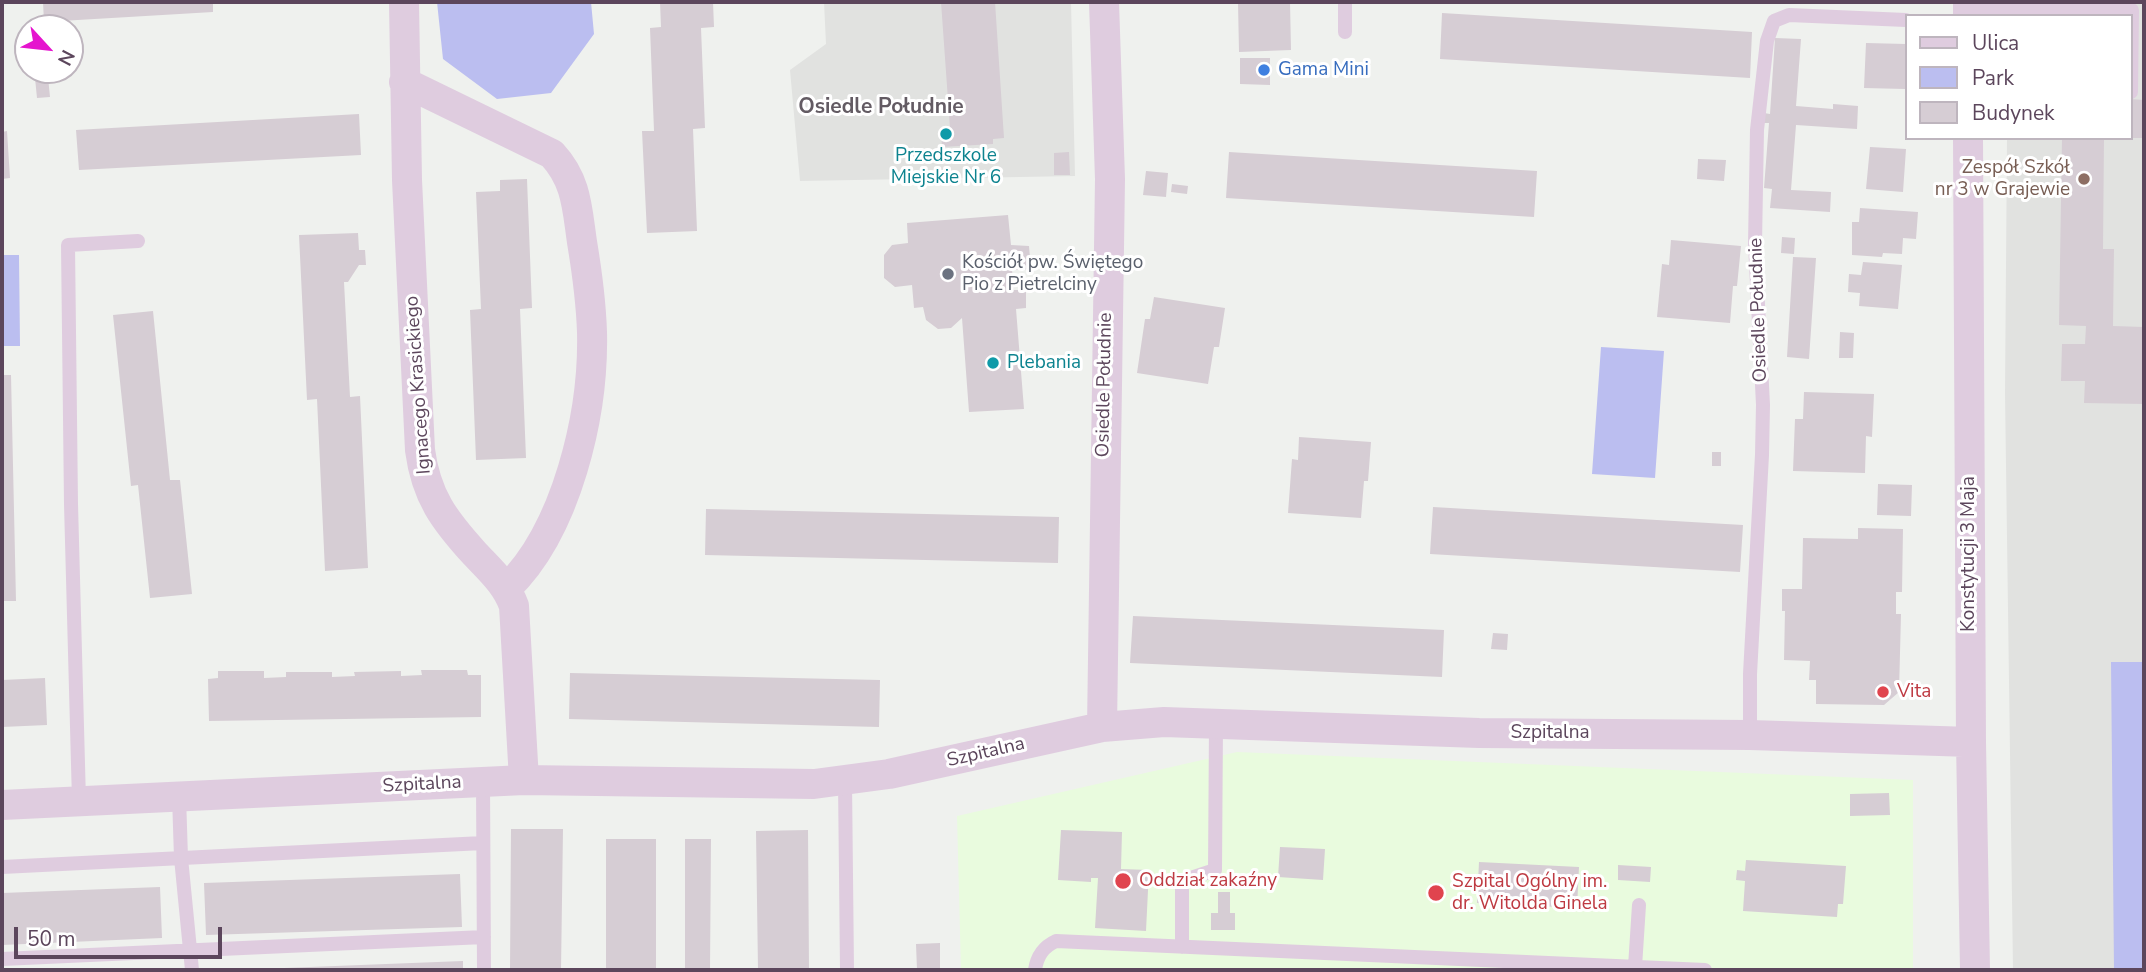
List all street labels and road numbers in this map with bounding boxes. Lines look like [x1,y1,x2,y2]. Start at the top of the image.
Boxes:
street label: Osiedle Południe [1745,237,1773,383]
street label: Ignacego Krasickiego [401,295,437,475]
street label: Osiedle Południe [1092,312,1118,458]
street label: Konstytucji 3 Maja [1958,476,1980,632]
street label: Szpitalna [1510,722,1590,744]
street label: Szpitalna [945,733,1027,773]
street label: Szpitalna [382,772,462,798]

